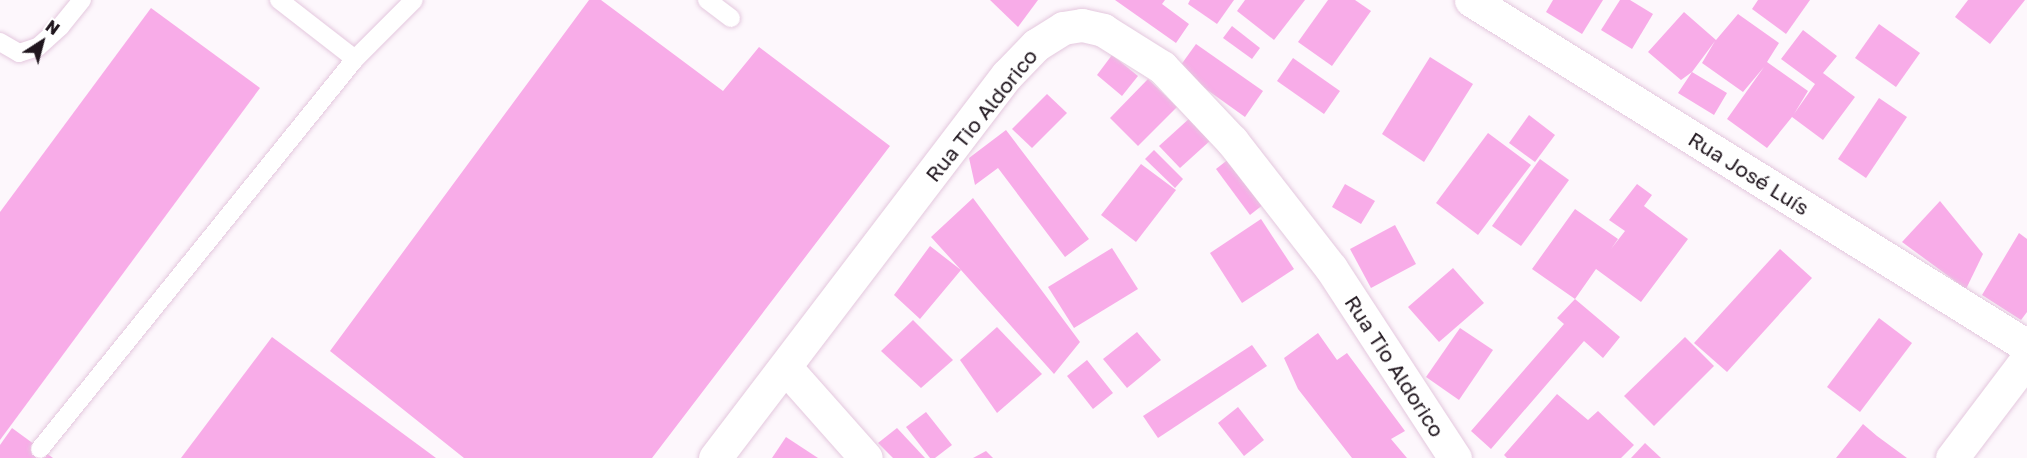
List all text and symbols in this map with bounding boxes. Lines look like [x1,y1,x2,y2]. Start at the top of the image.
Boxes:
north arrow [12,12,72,72]
text: N [42,16,63,39]
street label: Rua Tio Aldorico [920,43,1042,187]
street label: Rua José Luís [1684,126,1814,220]
street label: Rua Tio Aldorico [1340,290,1450,442]

